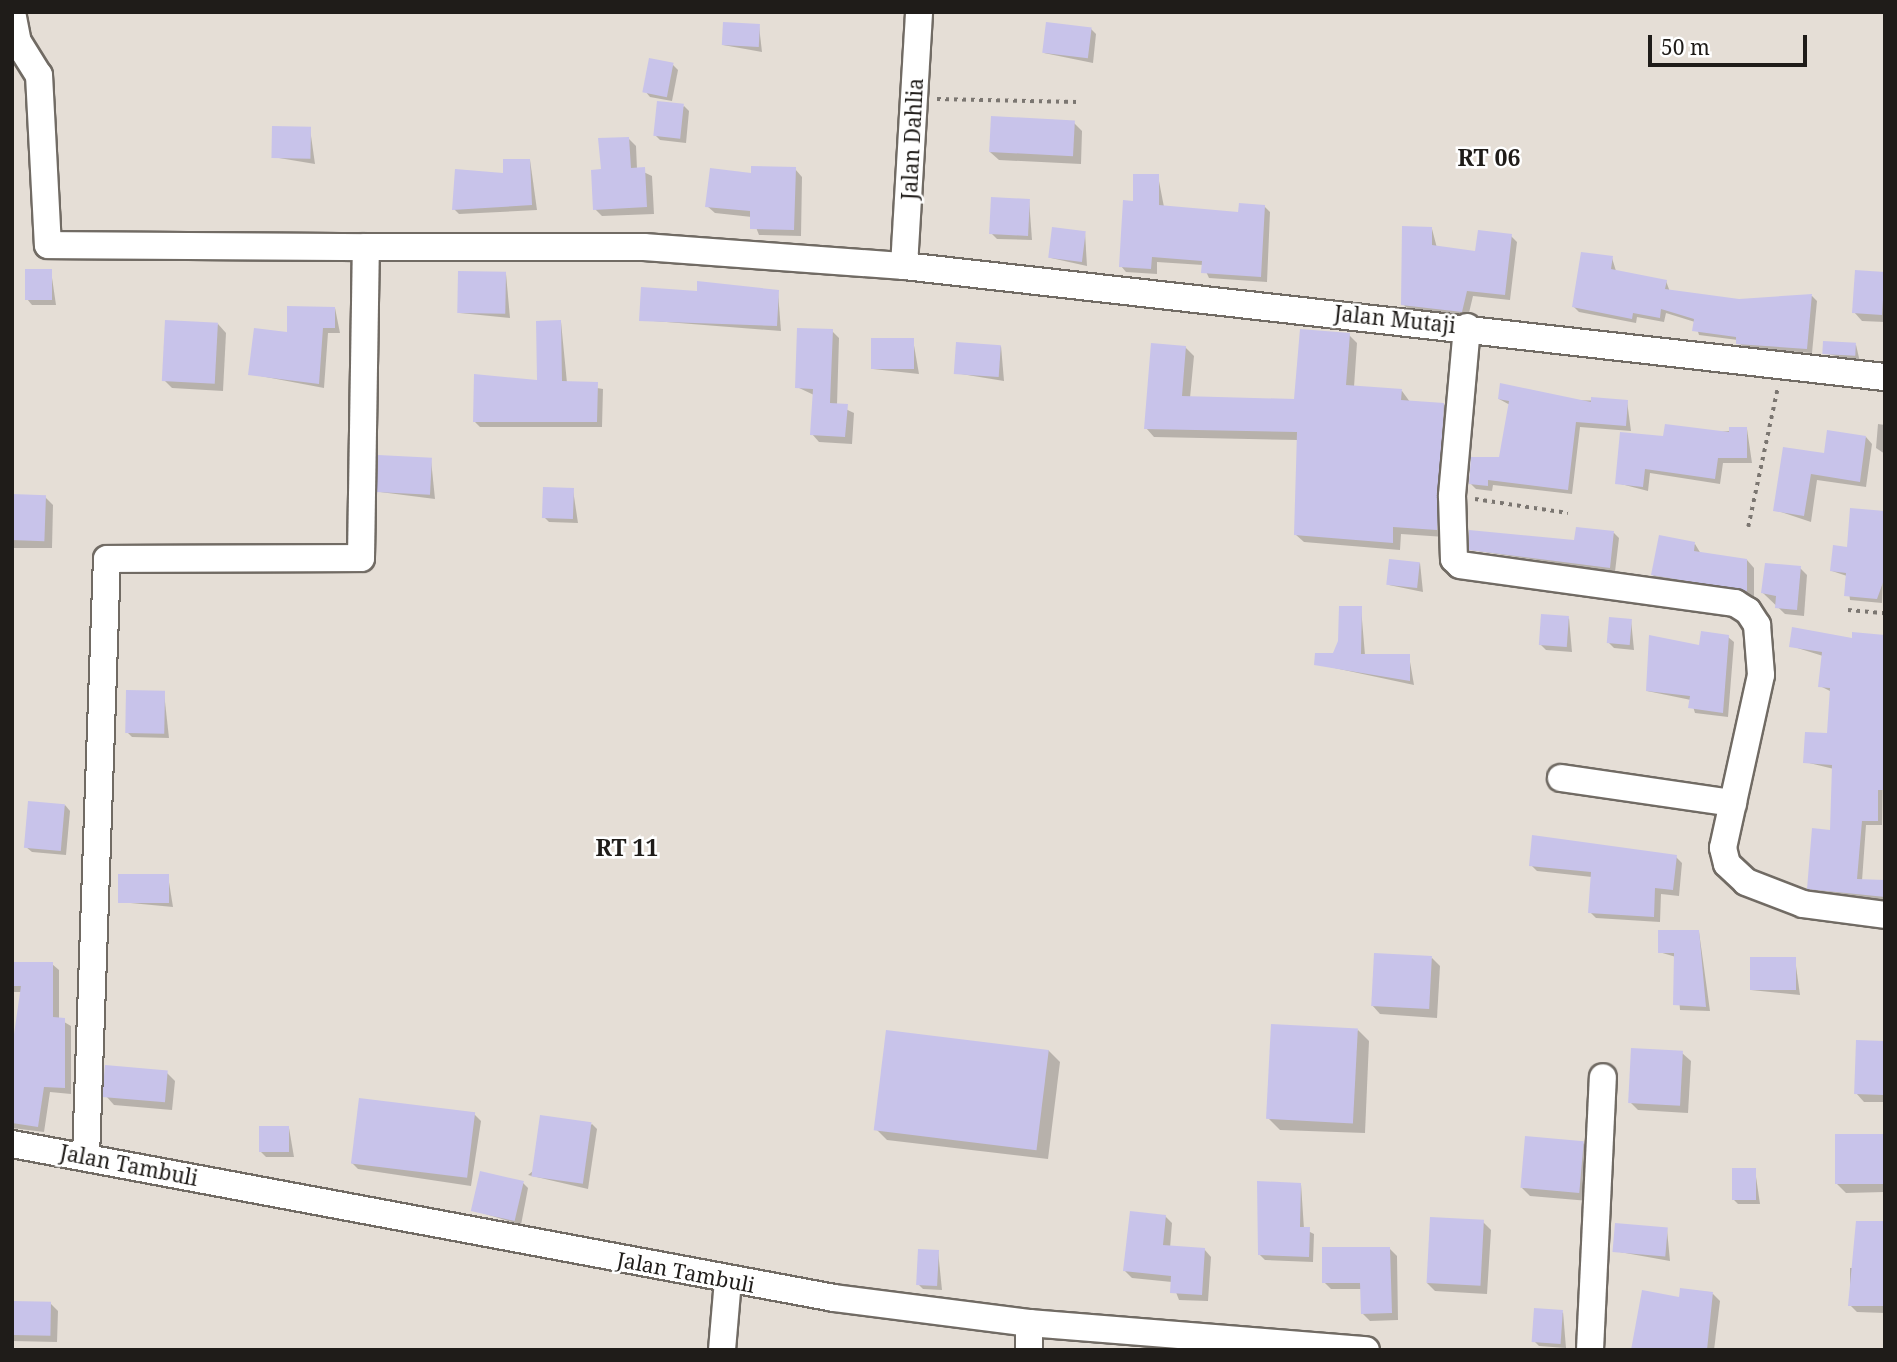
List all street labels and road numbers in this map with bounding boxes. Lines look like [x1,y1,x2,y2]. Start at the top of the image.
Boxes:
street label: Jalan Dahlia [896,77,928,201]
street label: Jalan Mutaji [1333,300,1457,338]
street label: Jalan Tambuli [58,1139,200,1191]
street label: Jalan Tambuli [615,1246,757,1298]

